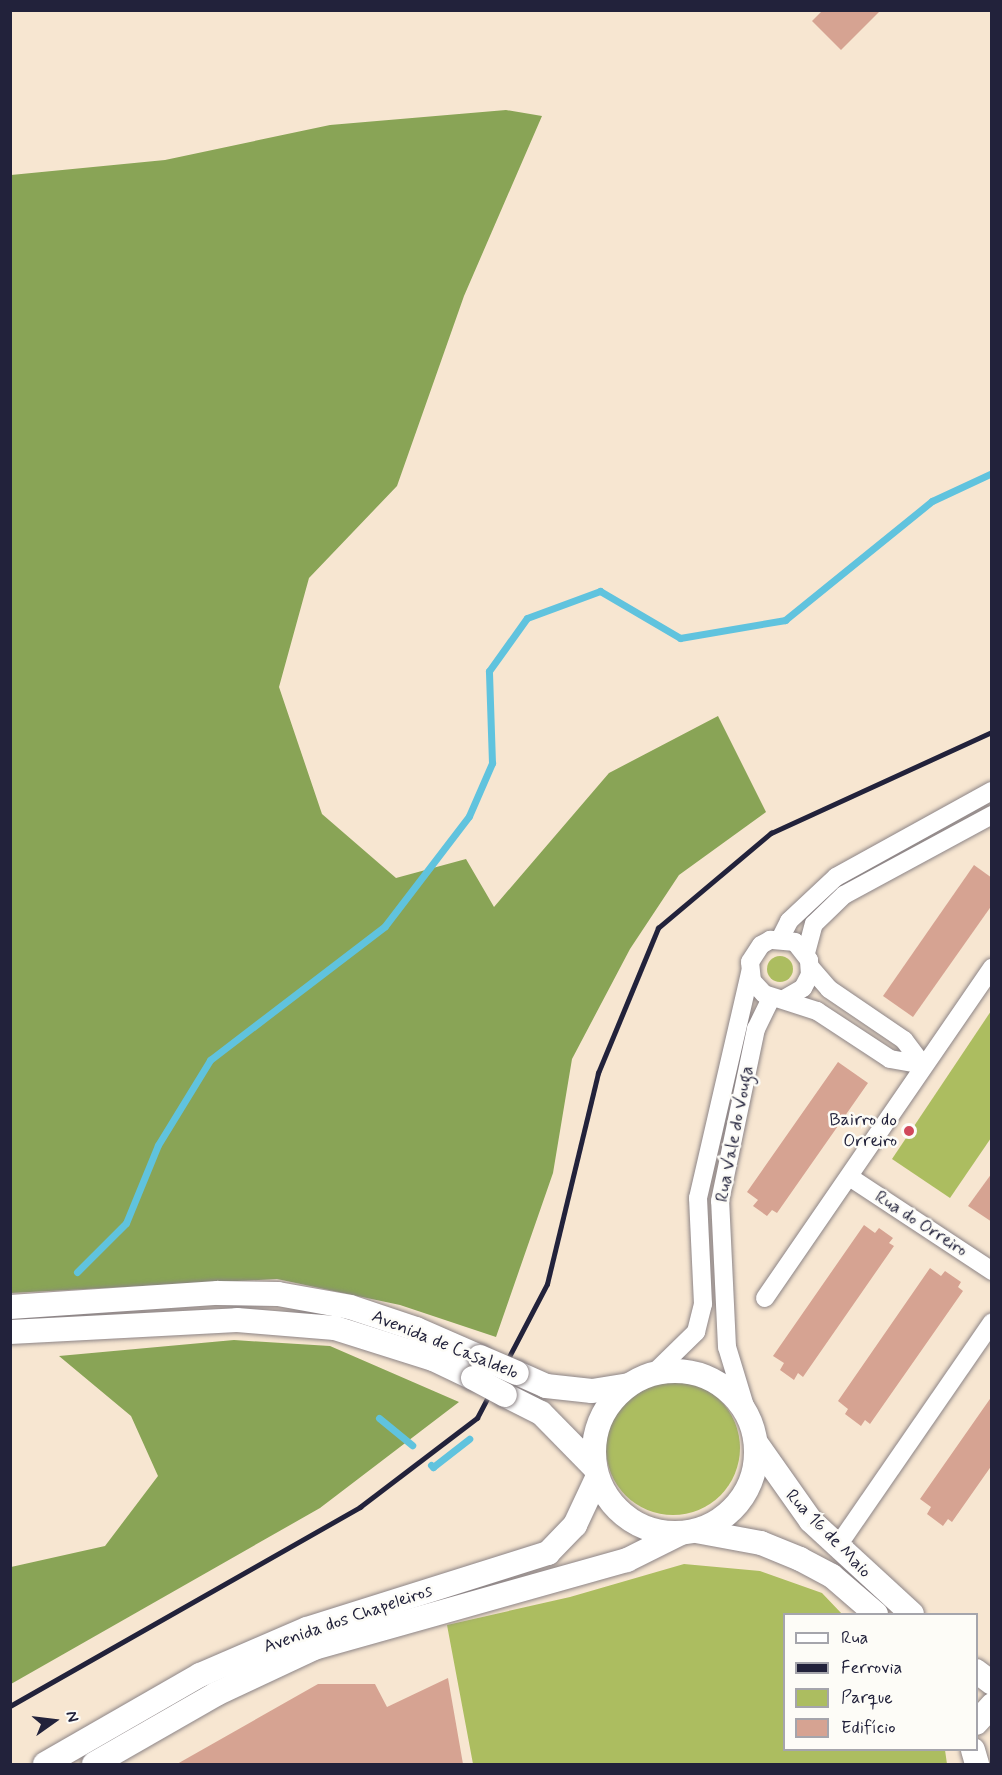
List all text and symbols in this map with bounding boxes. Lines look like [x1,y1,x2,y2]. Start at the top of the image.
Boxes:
street label: Rua Vale do Vouga [712,1066,758,1202]
place label: Bairro do Orreiro [829,1110,897,1152]
marker: Bairro do Orreiro [902,1124,916,1138]
street label: Rua do Orreiro [870,1186,972,1262]
street label: Avenida de Casaldelo [367,1305,523,1385]
street label: Rua 16 de Maio [781,1486,875,1582]
street label: Avenida dos Chapeleiros [259,1579,437,1659]
legend [783,1613,978,1751]
text: Rua [841,1626,868,1650]
text: Ferrovia [841,1656,902,1680]
text: Parque [841,1686,893,1710]
north arrow [24,1691,84,1751]
text: N [60,1709,83,1724]
text: Edifício [841,1716,896,1740]

